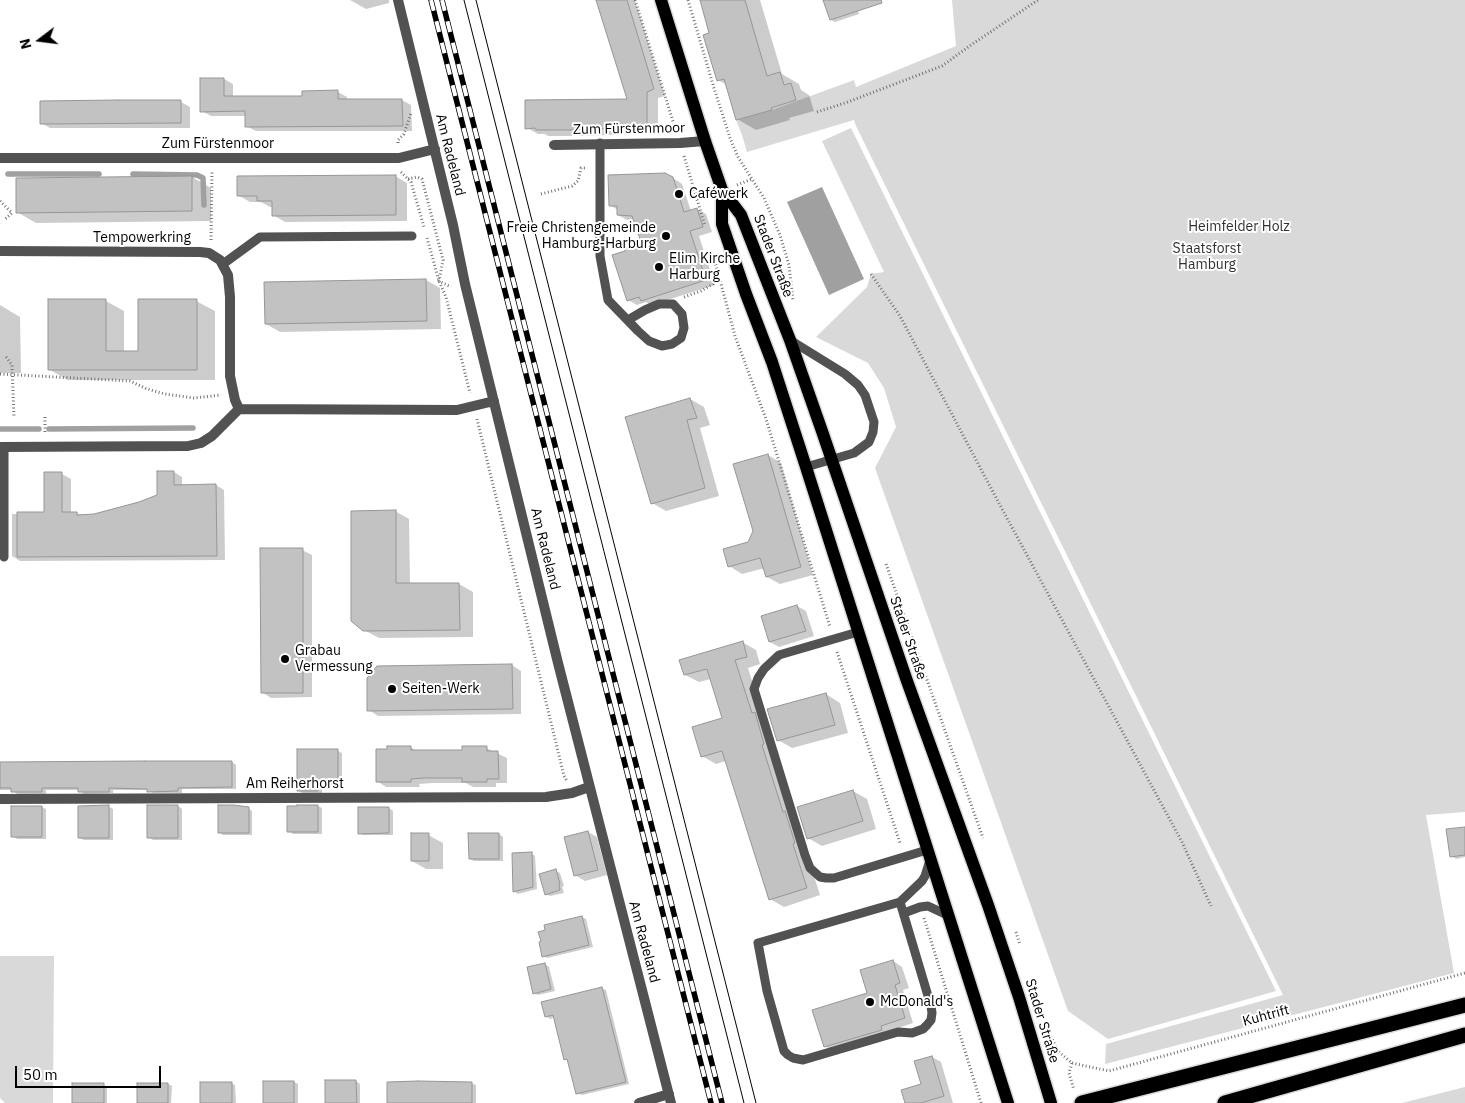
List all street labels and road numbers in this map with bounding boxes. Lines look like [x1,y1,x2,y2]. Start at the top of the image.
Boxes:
street label: Am Radeland [432,112,468,198]
street label: Zum Fürstenmoor [573,120,685,138]
street label: Zum Fürstenmoor [162,136,274,152]
street label: Stader Straße [750,212,796,300]
street label: Tempowerkring [93,230,191,246]
street label: Am Radeland [527,506,563,592]
street label: Stader Straße [886,594,930,682]
street label: Am Reiherhorst [246,776,344,792]
street label: Am Radeland [625,899,663,985]
street label: Stader Straße [1021,977,1063,1065]
street label: Kuhtrift [1241,1002,1291,1030]

